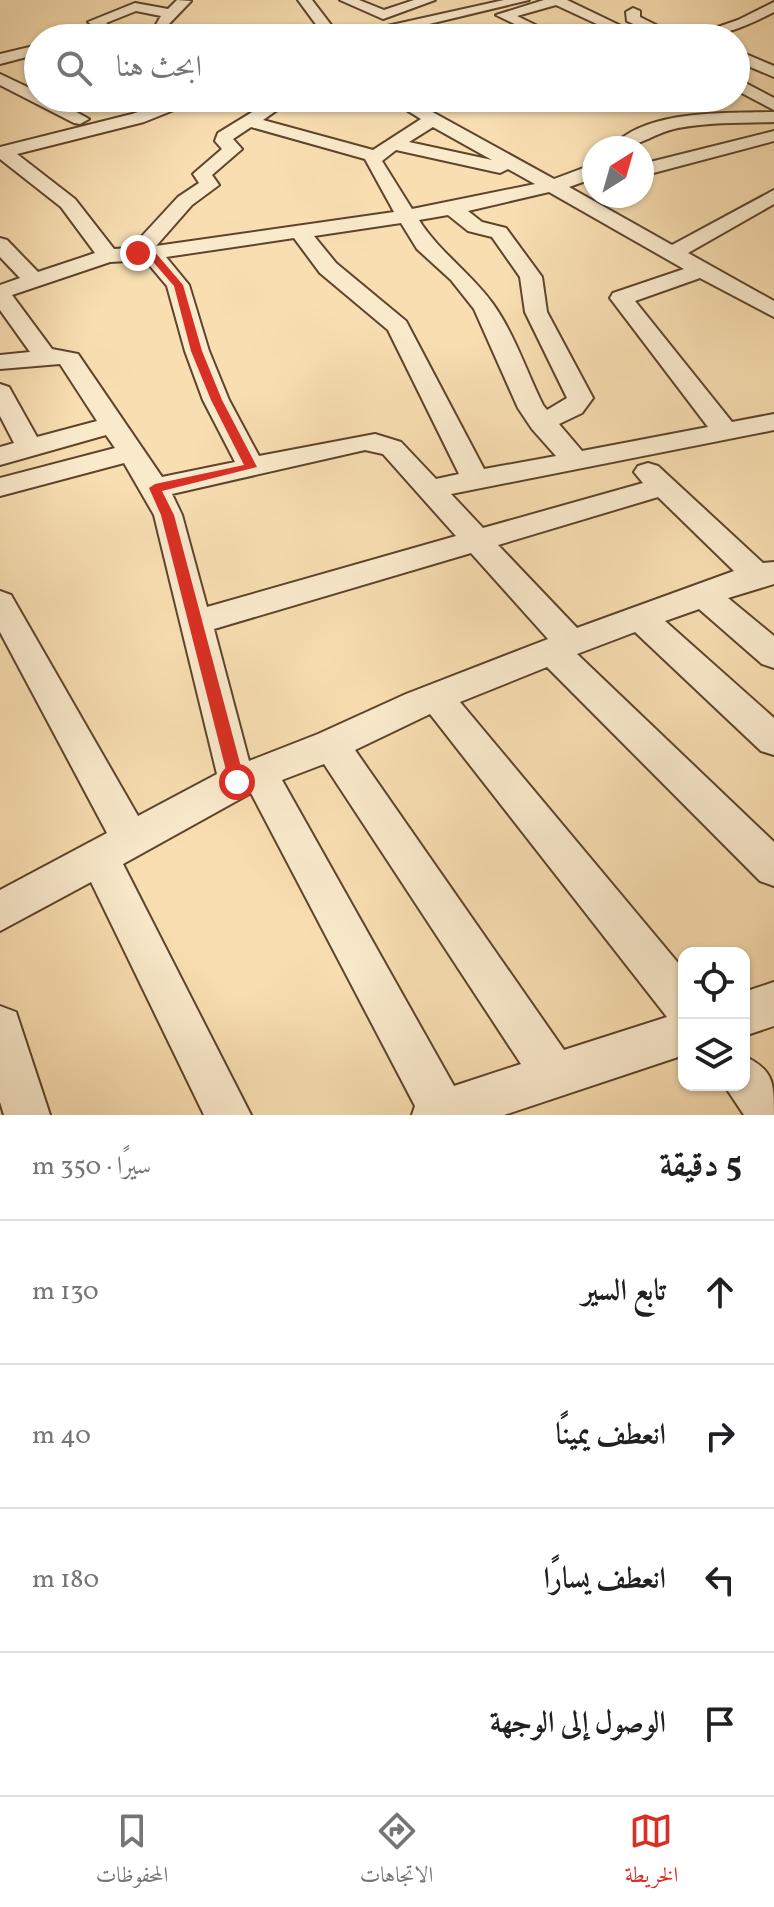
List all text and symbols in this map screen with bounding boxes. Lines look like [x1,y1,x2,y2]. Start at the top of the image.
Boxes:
search box [24,24,750,112]
icon: search [52,46,96,90]
text: ابحث هنا [116,47,202,89]
north arrow [582,136,654,208]
route end [120,235,156,271]
route start [219,764,255,800]
map controls [678,947,750,1091]
button: locate [678,947,750,1019]
button: layers [678,1019,750,1091]
text: 5 دقيقة [659,1143,742,1190]
text: سيرًا · 350 m [32,1149,151,1185]
icon: ahead [698,1270,742,1314]
text: تابع السير [582,1271,666,1313]
text: 130 m [32,1274,99,1310]
icon: right [698,1414,742,1458]
text: انعطف يمينًا [555,1415,666,1457]
text: 40 m [32,1418,91,1454]
icon: left [698,1558,742,1602]
text: انعطف يسارًا [543,1559,666,1601]
text: 180 m [32,1562,99,1598]
icon: arrive [698,1702,742,1746]
text: الوصول إلى الوجهة [490,1703,666,1745]
tab: المحفوظات [96,1809,168,1896]
tab: الاتجاهات [360,1809,433,1896]
tab: الخريطة [625,1809,678,1896]

